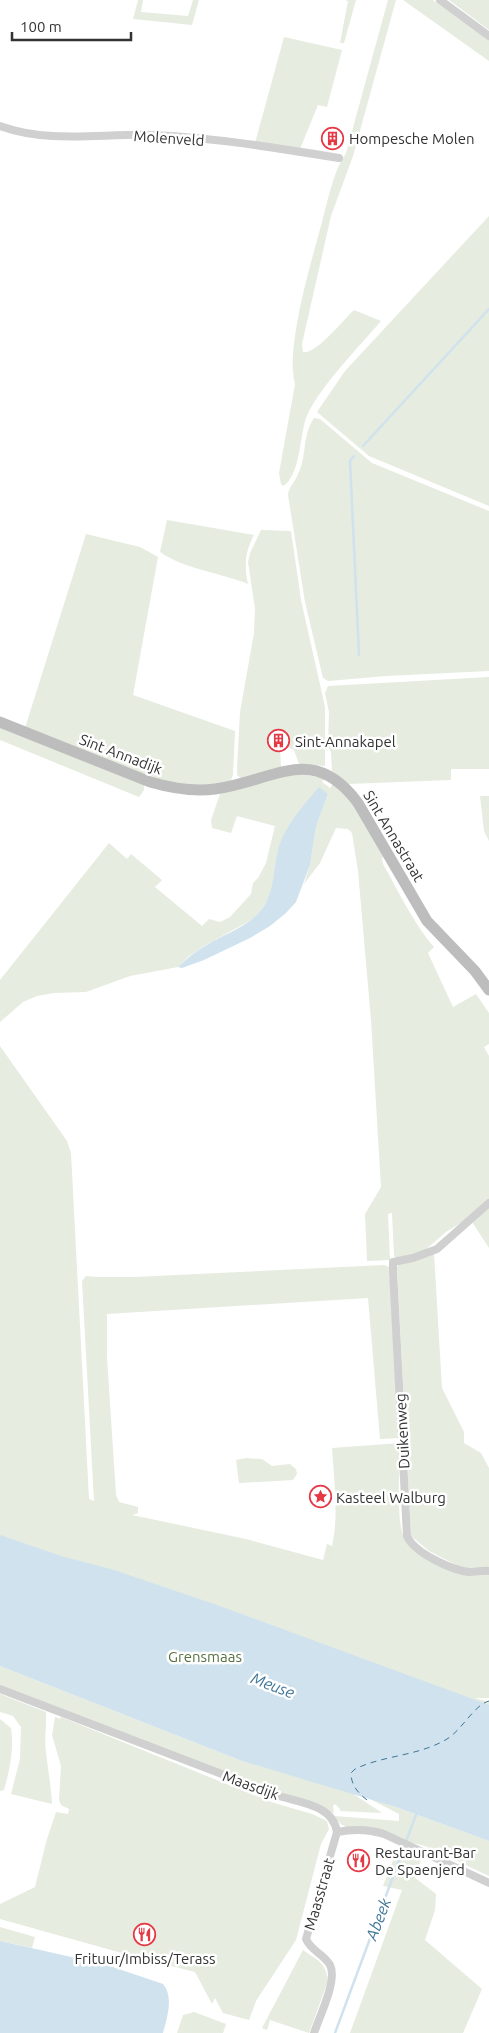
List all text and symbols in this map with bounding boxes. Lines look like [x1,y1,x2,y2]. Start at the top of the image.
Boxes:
scale bar [12,10,131,42]
text: 100 m [20,18,62,35]
building icon: Hompesche Molen [321,126,345,150]
street label: Molenveld [133,127,205,149]
place label: Hompesche Molen [349,130,475,147]
building icon: Sint-Annakapel [267,729,291,753]
street label: Sint Annadijk [77,730,165,778]
place label: Sint-Annakapel [295,733,396,750]
street label: Sint Annastraat [360,787,428,885]
street label: Duikenweg [392,1393,412,1469]
place icon: Kasteel Walburg [308,1485,332,1509]
place label: Kasteel Walburg [336,1489,446,1506]
park label: Grensmaas [168,1648,242,1665]
water label: Meuse [249,1669,297,1701]
street label: Maasdijk [221,1767,282,1803]
place label: Restaurant-Bar De Spaenjerd [375,1844,476,1878]
restaurant icon: Restaurant-Bar De Spaenjerd [347,1849,371,1873]
street label: Maasstraat [301,1856,337,1932]
water label: Abeek [361,1895,394,1943]
restaurant icon: Frituur/Imbiss/Terass [133,1923,157,1947]
place label: Frituur/Imbiss/Terass [74,1950,216,1967]

